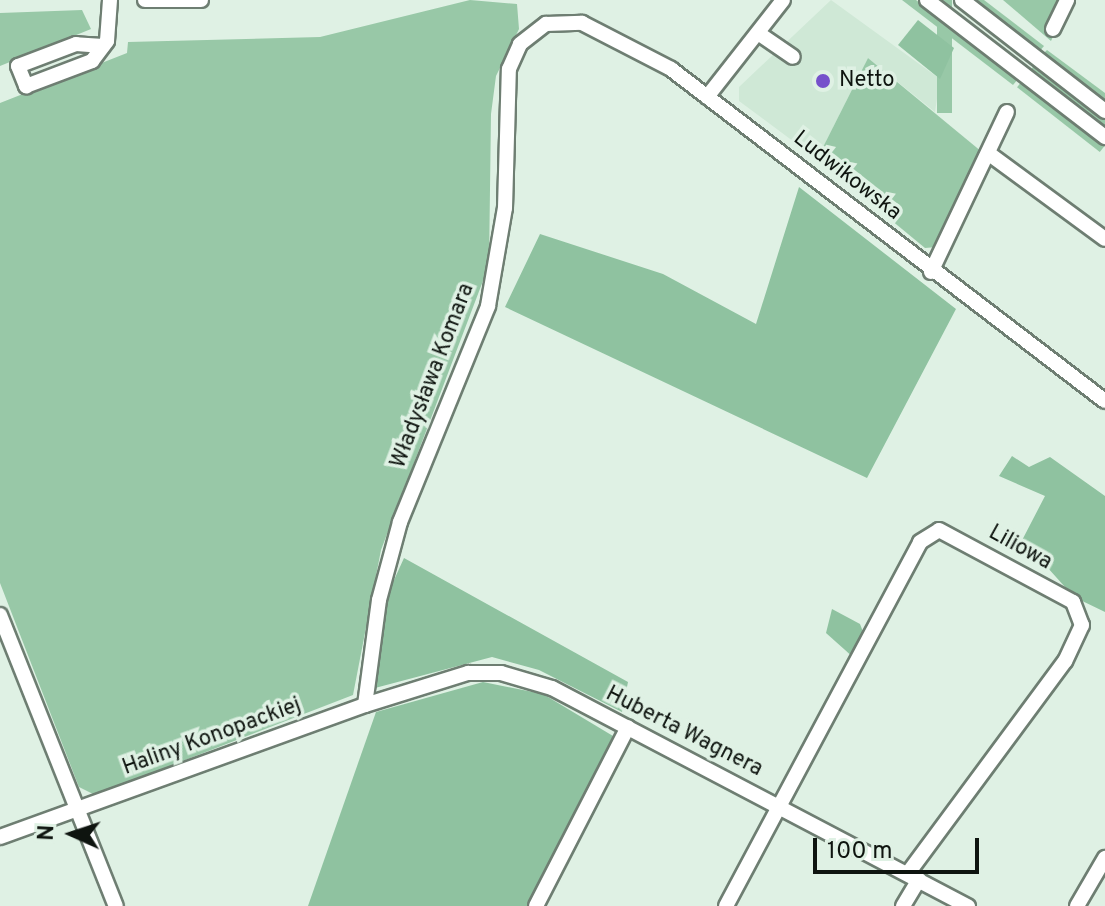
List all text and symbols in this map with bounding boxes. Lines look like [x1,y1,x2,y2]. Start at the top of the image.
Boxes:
place label: Netto [839,68,895,94]
marker: Netto [814,72,832,90]
street label: Ludwikowska [788,126,906,226]
street label: Władysława Komara [386,280,480,472]
street label: Liliowa [984,520,1056,576]
street label: Huberta Wagnera [601,681,767,783]
street label: Haliny Konopackiej [119,692,305,782]
north arrow [32,794,112,874]
scale bar [817,822,983,872]
text: N [34,824,61,841]
text: 100 m [827,837,893,867]

